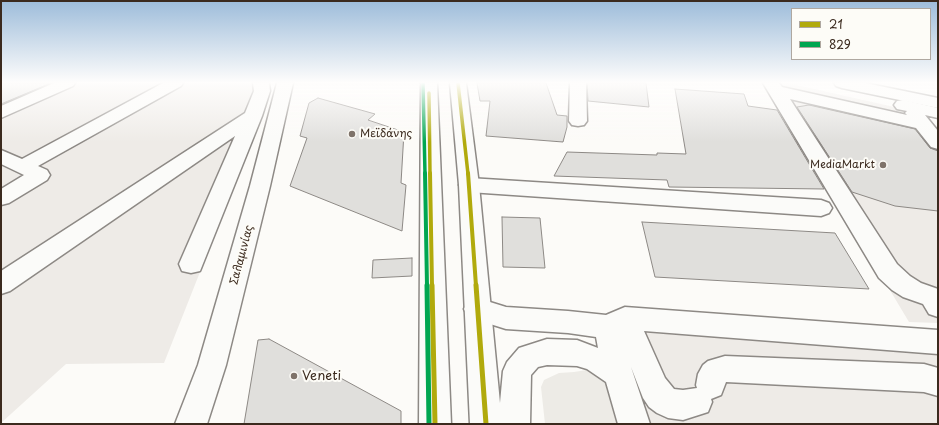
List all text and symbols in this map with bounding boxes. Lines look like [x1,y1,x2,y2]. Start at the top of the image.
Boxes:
legend [791,8,931,60]
text: 21 [829,15,843,33]
text: 829 [829,35,851,53]
place label: Μεϊδάνης [360,127,412,141]
marker: Μεϊδάνης [347,129,357,139]
place label: MediaMarkt [810,158,875,172]
marker: MediaMarkt [878,160,888,170]
street label: Σαλαμινίας [228,224,256,286]
place label: Veneti [302,368,341,384]
marker: Veneti [289,371,299,381]

